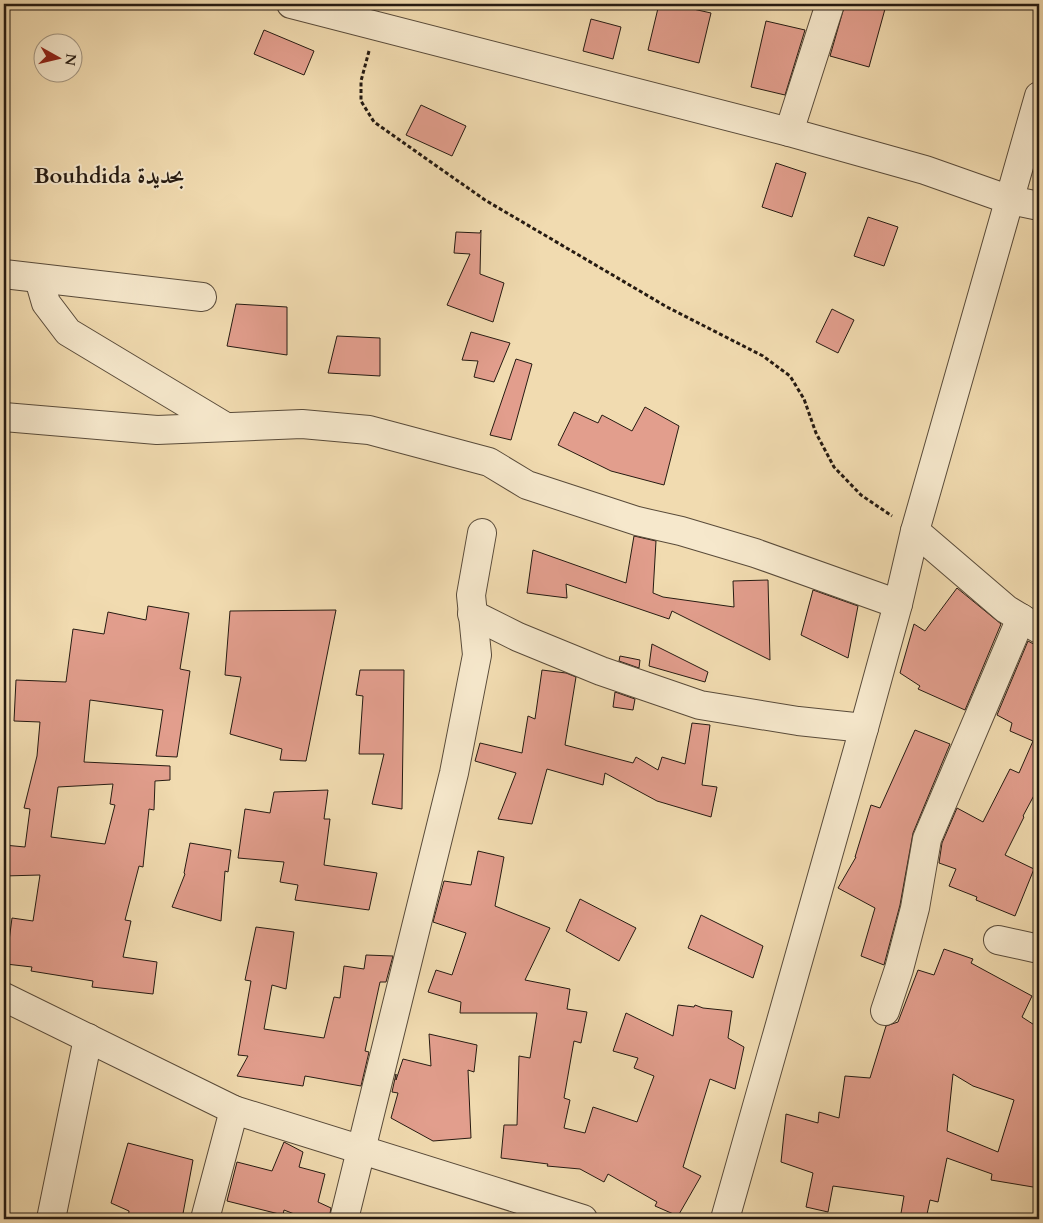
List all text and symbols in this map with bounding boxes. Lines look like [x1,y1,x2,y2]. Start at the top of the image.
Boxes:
north arrow [32,32,82,82]
text: N [60,52,81,67]
district label: Bouhdida بحديدة [34,161,184,191]

